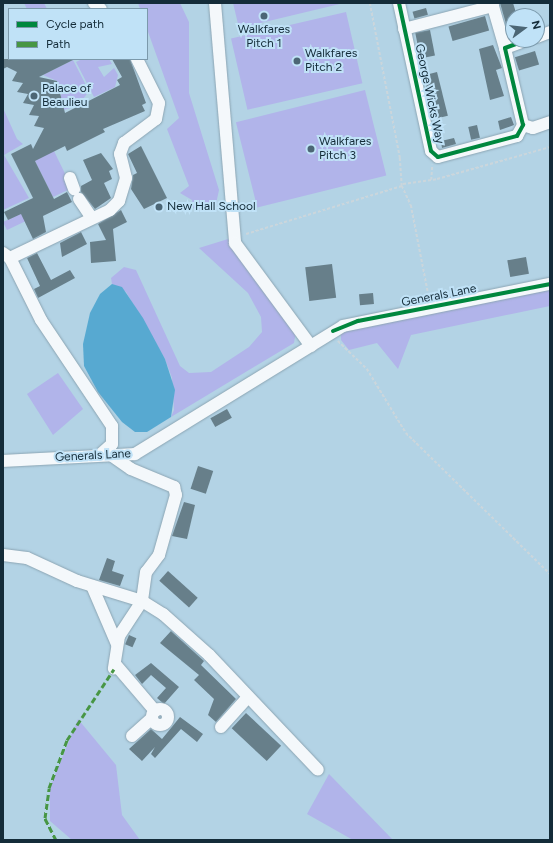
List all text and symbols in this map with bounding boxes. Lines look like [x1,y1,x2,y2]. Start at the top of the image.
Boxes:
legend [8,8,148,60]
north arrow [505,8,545,48]
marker: Walkfares Pitch 1 [259,11,269,21]
text: Cycle path [46,17,104,31]
text: N [529,19,543,31]
place label: Walkfares Pitch 1 [238,23,290,51]
text: Path [46,37,70,51]
street label: George Wicks Way [411,43,447,145]
place label: Walkfares Pitch 2 [305,47,357,75]
marker: Walkfares Pitch 2 [292,56,302,66]
place label: Palace of Beaulieu [42,82,91,110]
marker: Palace of Beaulieu [29,91,39,101]
place label: Walkfares Pitch 3 [319,135,371,163]
marker: Walkfares Pitch 3 [306,144,316,154]
place label: New Hall School [167,200,256,214]
marker: New Hall School [154,202,164,212]
street label: Generals Lane [400,282,478,310]
street label: Generals Lane [55,447,131,465]

